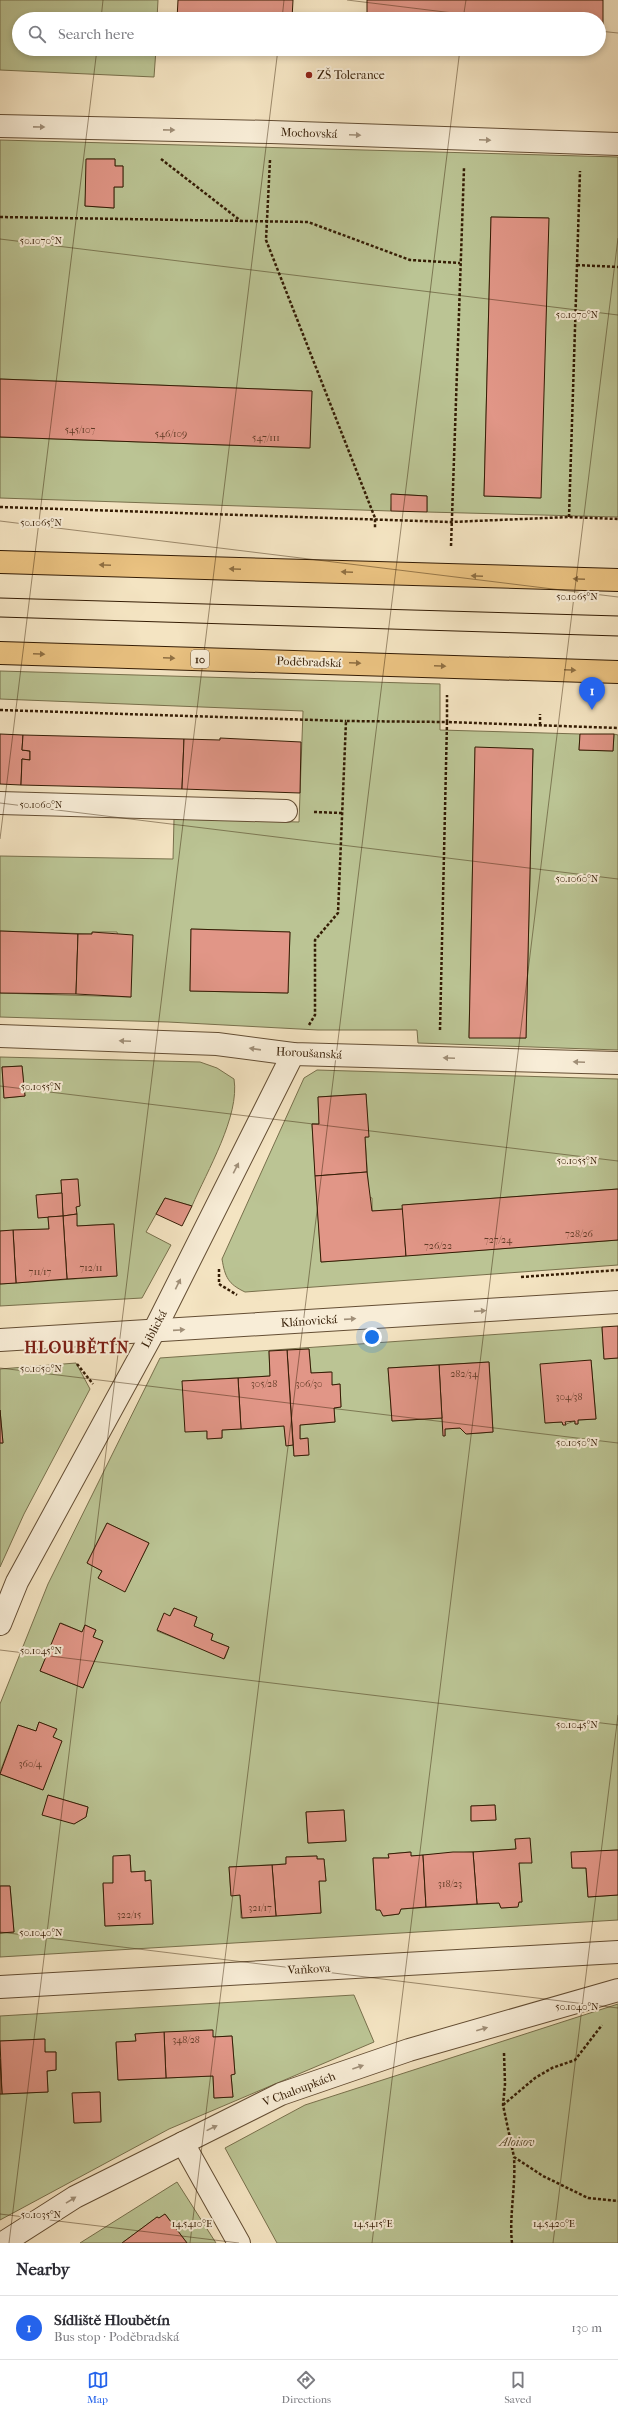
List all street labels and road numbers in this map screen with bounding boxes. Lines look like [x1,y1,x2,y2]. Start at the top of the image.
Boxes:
street label: Mochovská [280,125,338,141]
road number: 10 [191,650,209,668]
street label: Poděbradská [276,654,342,670]
street label: Horoušanská [276,1044,343,1062]
street label: Liblická [138,1307,170,1350]
street label: Klánovická [280,1312,338,1330]
street label: Vaňkova [286,1961,331,1977]
street label: V Chaloupkách [260,2069,338,2110]

